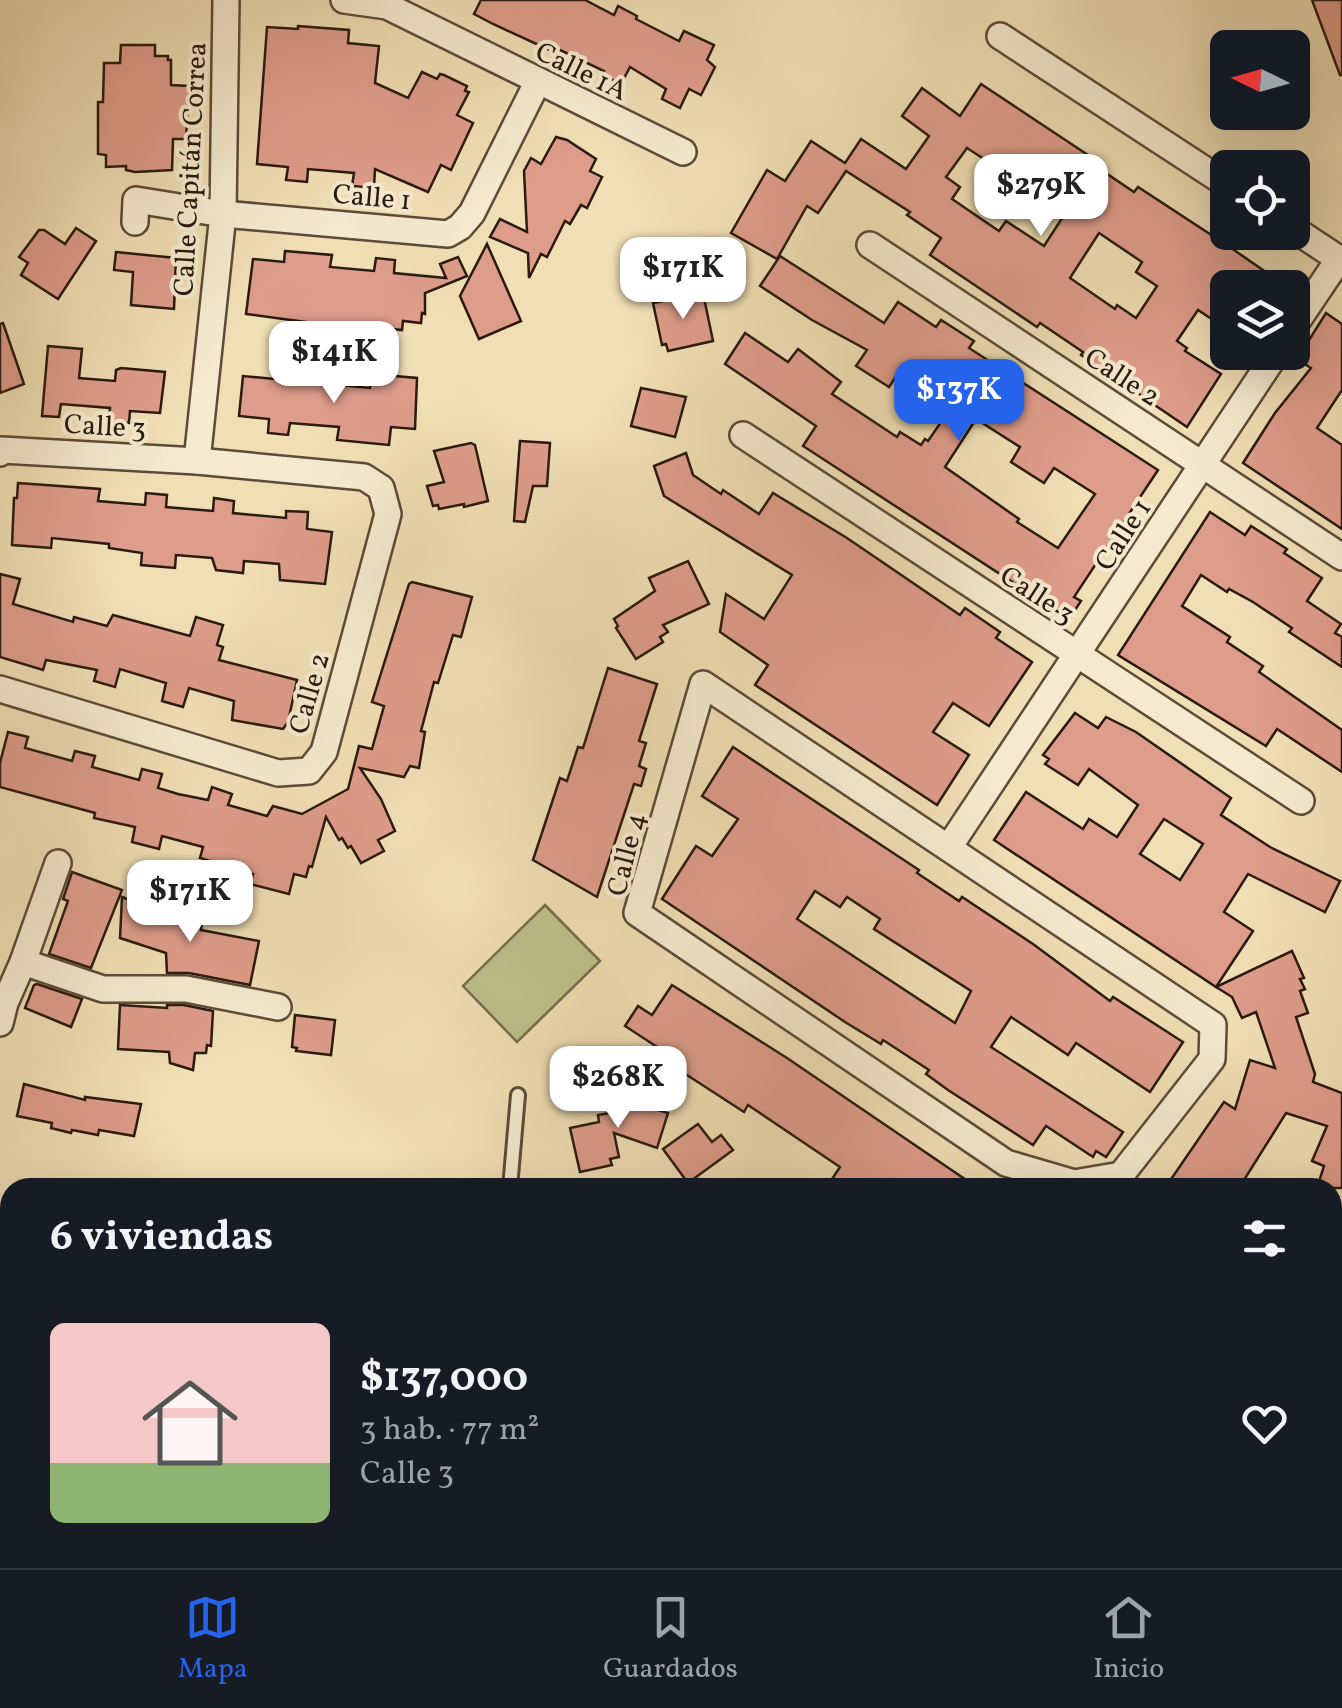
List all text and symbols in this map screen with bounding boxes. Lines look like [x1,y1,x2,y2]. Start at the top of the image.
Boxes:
north arrow [1210,30,1310,130]
map controls [1210,30,1310,370]
street label: Calle 1A [528,33,634,111]
street label: Calle Capitán Correa [165,41,218,297]
button: locate [1210,150,1310,250]
pin: $279K [971,154,1111,239]
text: $279K [996,164,1086,208]
street label: Calle 1 [331,176,413,221]
pin: $171K [613,237,753,322]
text: $171K [642,247,724,291]
button: layers [1210,270,1310,370]
pin: $141K [264,321,404,406]
text: $141K [291,331,377,375]
street label: Calle 2 [1076,339,1167,417]
pin: $137K [889,359,1029,444]
text: $137K [916,369,1002,413]
street label: Calle 3 [63,406,147,449]
street label: Calle 1 [1086,492,1162,579]
street label: Calle 3 [992,557,1082,635]
street label: Calle 2 [280,648,341,739]
street label: Calle 4 [598,809,657,900]
pin: $171K [120,860,260,945]
text: $171K [149,870,231,914]
pin: $268K [548,1046,688,1131]
text: $268K [572,1056,664,1100]
text: 6 viviendas [50,1209,273,1268]
icon: filters [1237,1211,1292,1266]
text: $137,000 [360,1350,528,1409]
icon: home [130,1363,250,1483]
icon: heart [1237,1396,1292,1451]
text: 3 hab. · 77 m² [360,1409,539,1453]
text: Calle 3 [360,1453,454,1497]
tab: Mapa [178,1590,248,1689]
tab: Guardados [603,1590,738,1689]
tab: Inicio [1093,1590,1164,1689]

